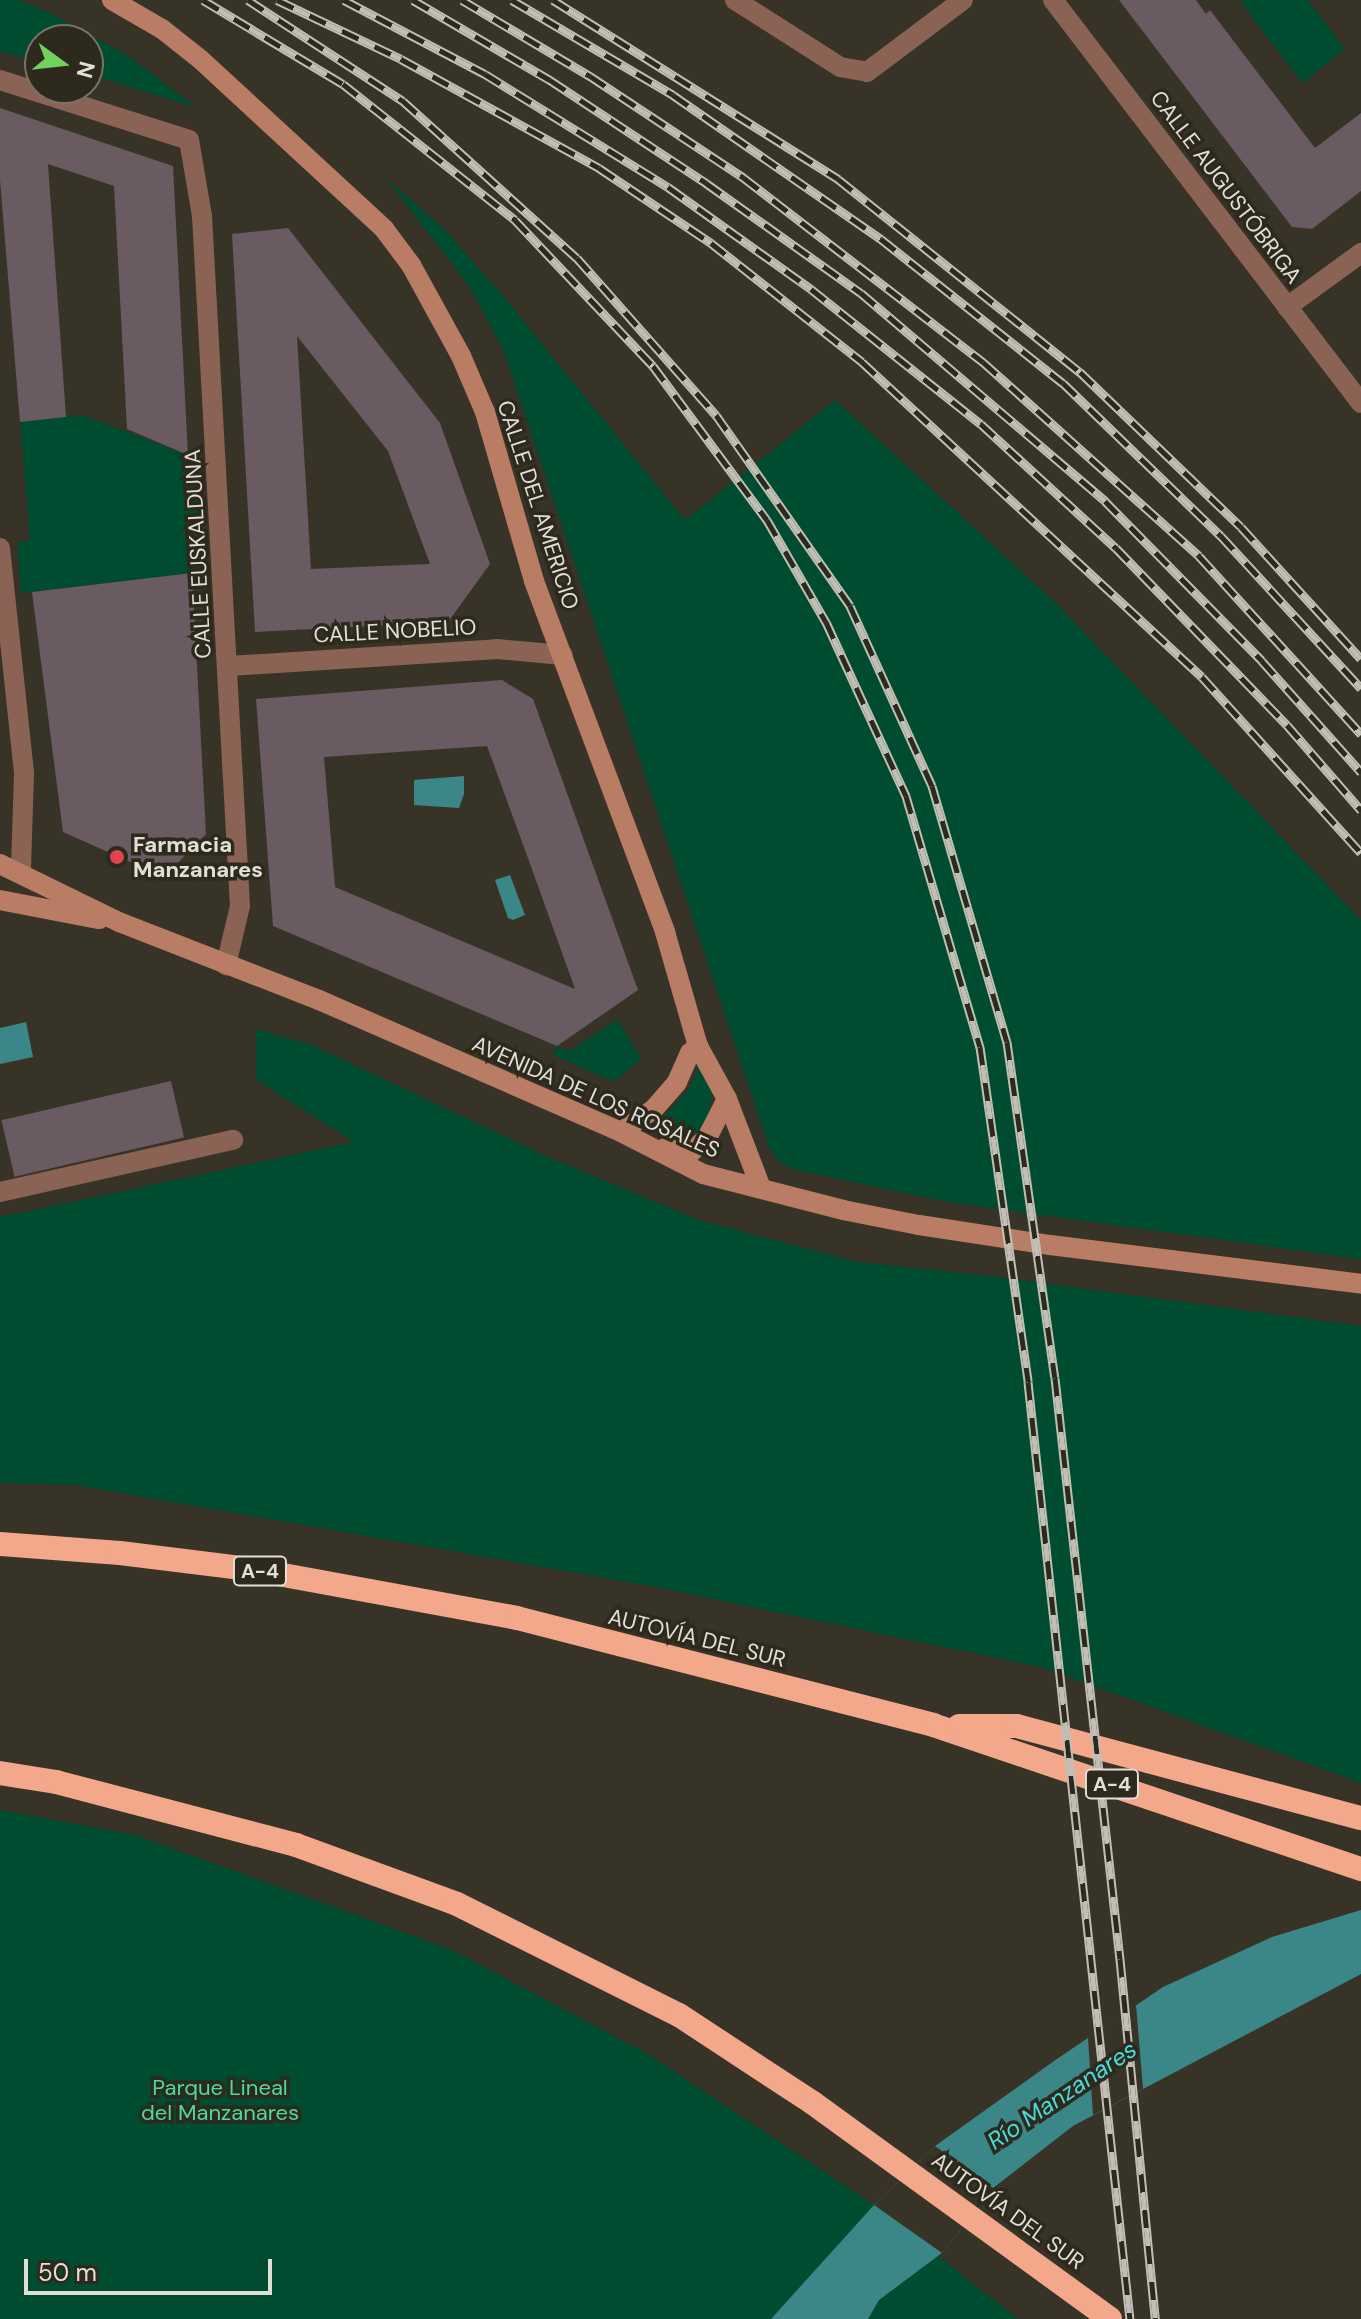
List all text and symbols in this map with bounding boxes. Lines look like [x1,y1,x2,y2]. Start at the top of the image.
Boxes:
north arrow [24,24,104,104]
text: N [70,58,102,81]
street label: CALLE AUGUSTÓBRIGA [1145,85,1307,289]
street label: CALLE DEL AMERICIO [492,397,584,613]
street label: CALLE EUSKALDUNA [179,449,217,659]
street label: CALLE NOBELIO [313,614,477,648]
place label: Farmacia Manzanares [133,831,263,882]
marker: Farmacia Manzanares [108,848,126,866]
street label: AVENIDA DE LOS ROSALES [468,1030,724,1164]
road number: A-4 [232,1555,288,1587]
street label: AUTOVÍA DEL SUR [606,1603,788,1673]
road number: A-4 [1084,1768,1140,1800]
water label: Río Manzanares [982,2034,1142,2156]
park label: Parque Lineal del Manzanares [141,2074,299,2126]
street label: AUTOVÍA DEL SUR [927,2147,1089,2275]
scale bar [28,2243,276,2293]
text: 50 m [38,2257,97,2288]

